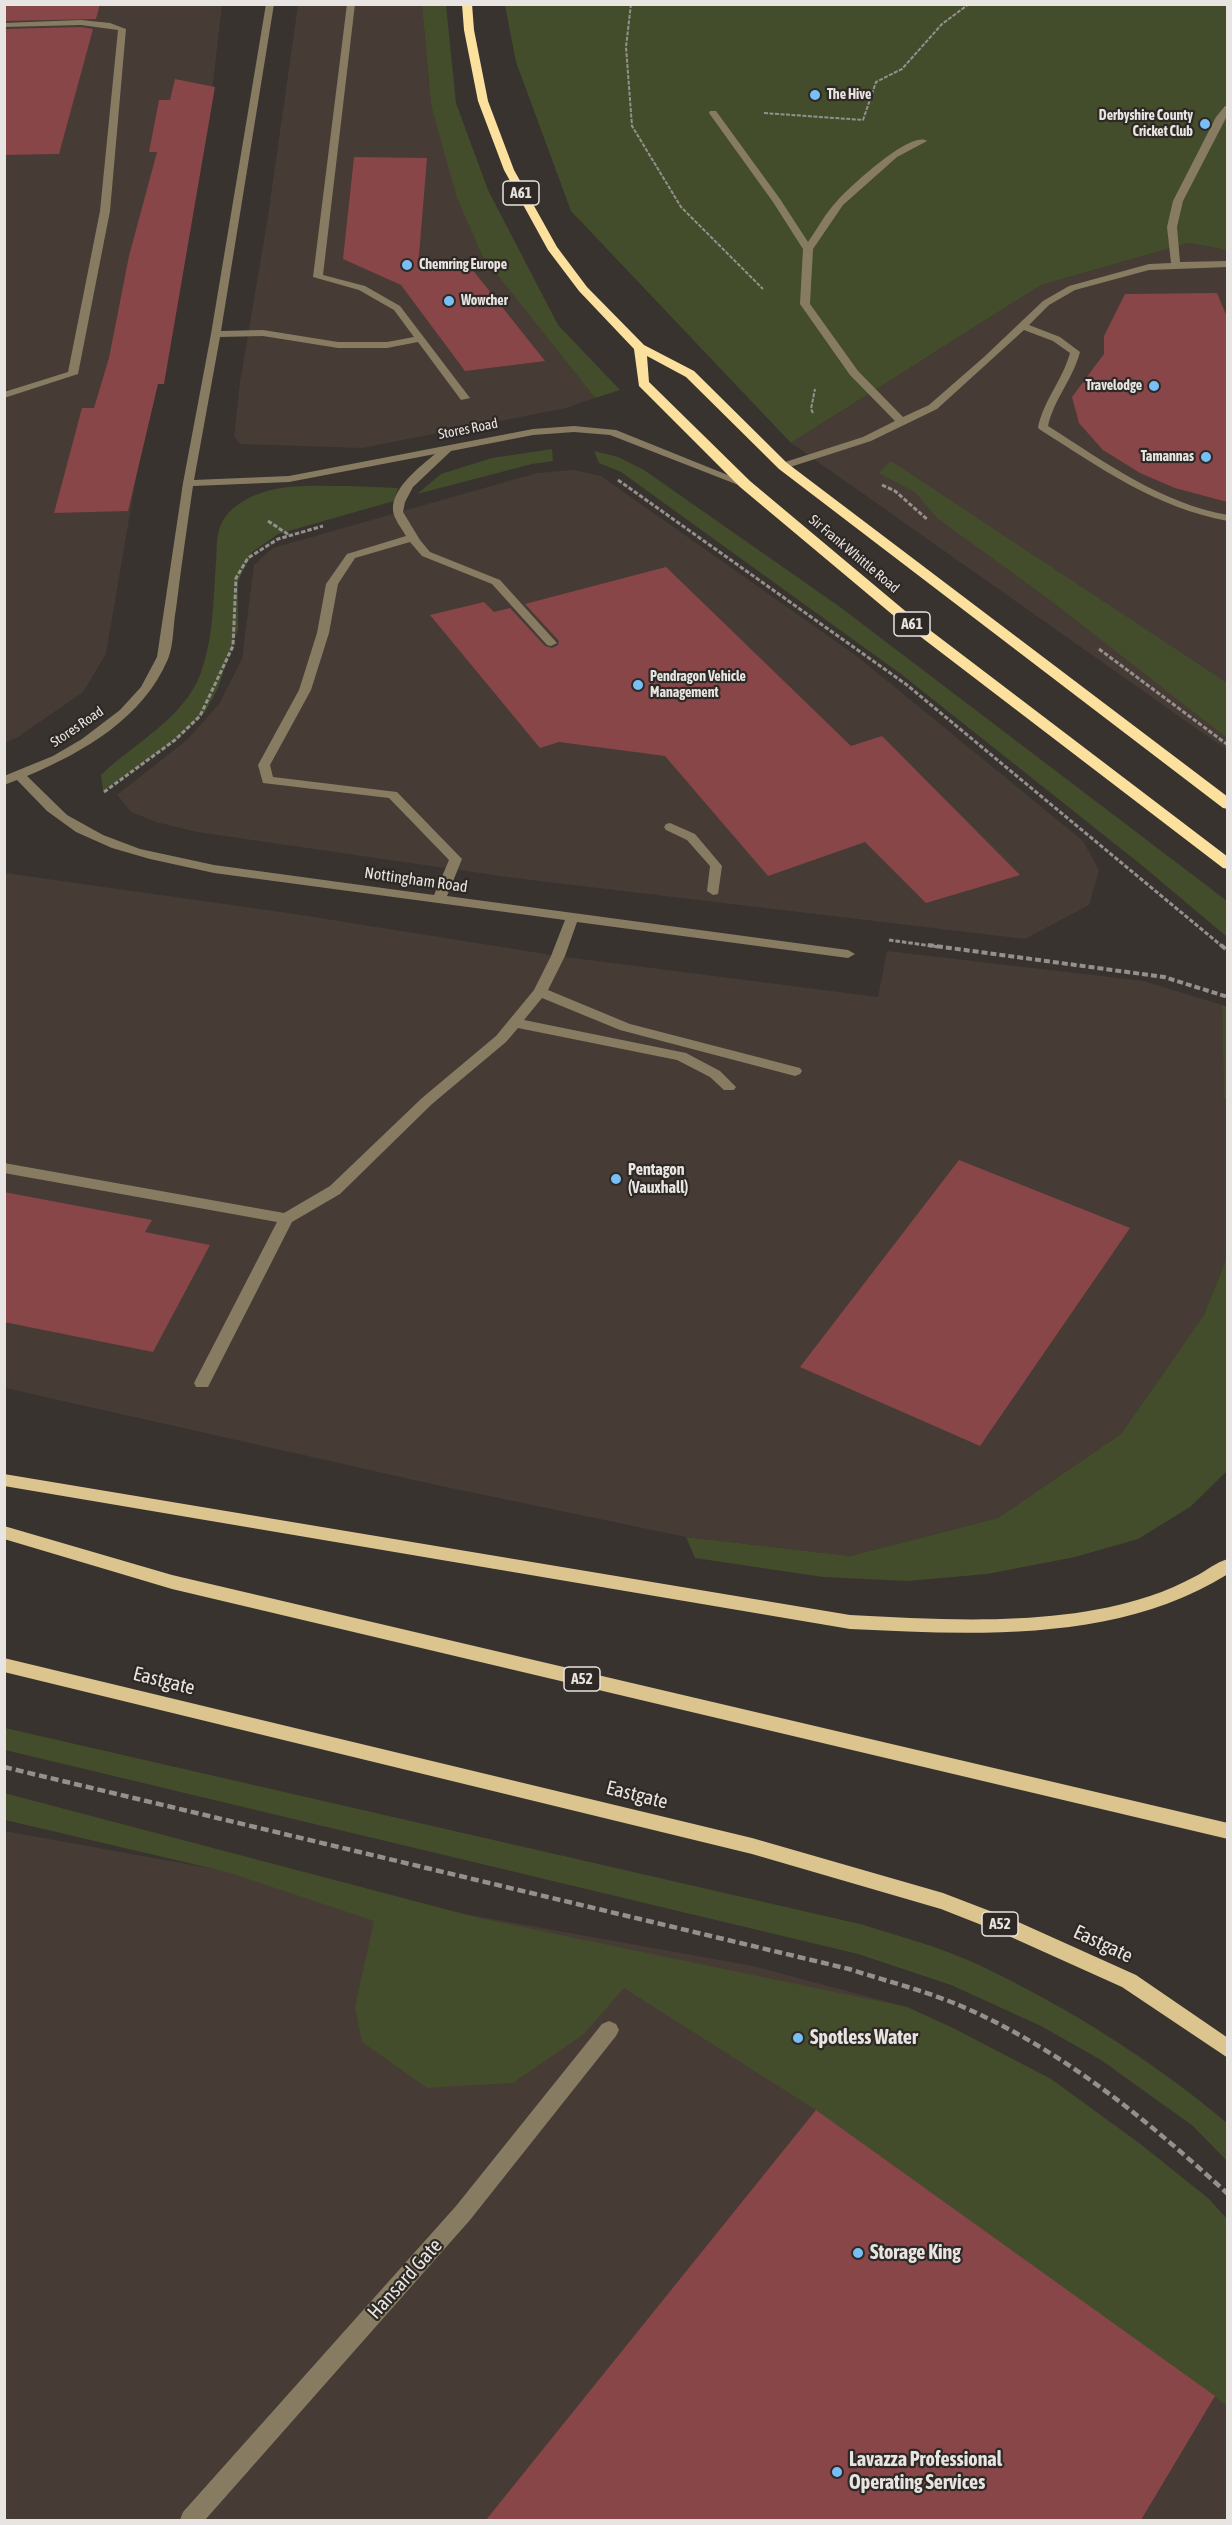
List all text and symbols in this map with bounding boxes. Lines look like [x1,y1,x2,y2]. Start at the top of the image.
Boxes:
place label: The Hive [827,87,871,103]
marker: The Hive [808,88,822,102]
place label: Derbyshire County Cricket Club [1099,108,1193,140]
marker: Derbyshire County Cricket Club [1198,117,1212,131]
road number: A61 [503,181,539,205]
place label: Chemring Europe [419,257,507,273]
marker: Chemring Europe [400,258,414,272]
place label: Wowcher [461,293,508,309]
marker: Wowcher [442,294,456,308]
place label: Travelodge [1085,378,1142,394]
marker: Travelodge [1147,379,1161,393]
street label: Stores Road [437,415,499,443]
place label: Tamannas [1141,449,1194,465]
marker: Tamannas [1199,450,1213,464]
street label: Sir Frank Whittle Road [805,511,903,597]
road number: A61 [894,612,930,636]
place label: Pendragon Vehicle Management [650,669,746,702]
marker: Pendragon Vehicle Management [631,678,645,692]
street label: Stores Road [47,703,107,751]
street label: Nottingham Road [363,863,469,897]
place label: Pentagon (Vauxhall) [628,1160,688,1198]
marker: Pentagon (Vauxhall) [609,1172,623,1186]
street label: Eastgate [131,1662,197,1700]
road number: A52 [564,1667,600,1691]
street label: Eastgate [604,1776,670,1814]
road number: A52 [982,1912,1018,1936]
street label: Eastgate [1069,1920,1137,1968]
place label: Spotless Water [810,2026,918,2050]
marker: Spotless Water [791,2031,805,2045]
street label: Hansard Gate [363,2234,447,2324]
place label: Storage King [870,2241,961,2265]
marker: Storage King [851,2246,865,2260]
place label: Lavazza Professional Operating Services [849,2448,1002,2495]
marker: Lavazza Professional Operating Services [830,2465,844,2479]

